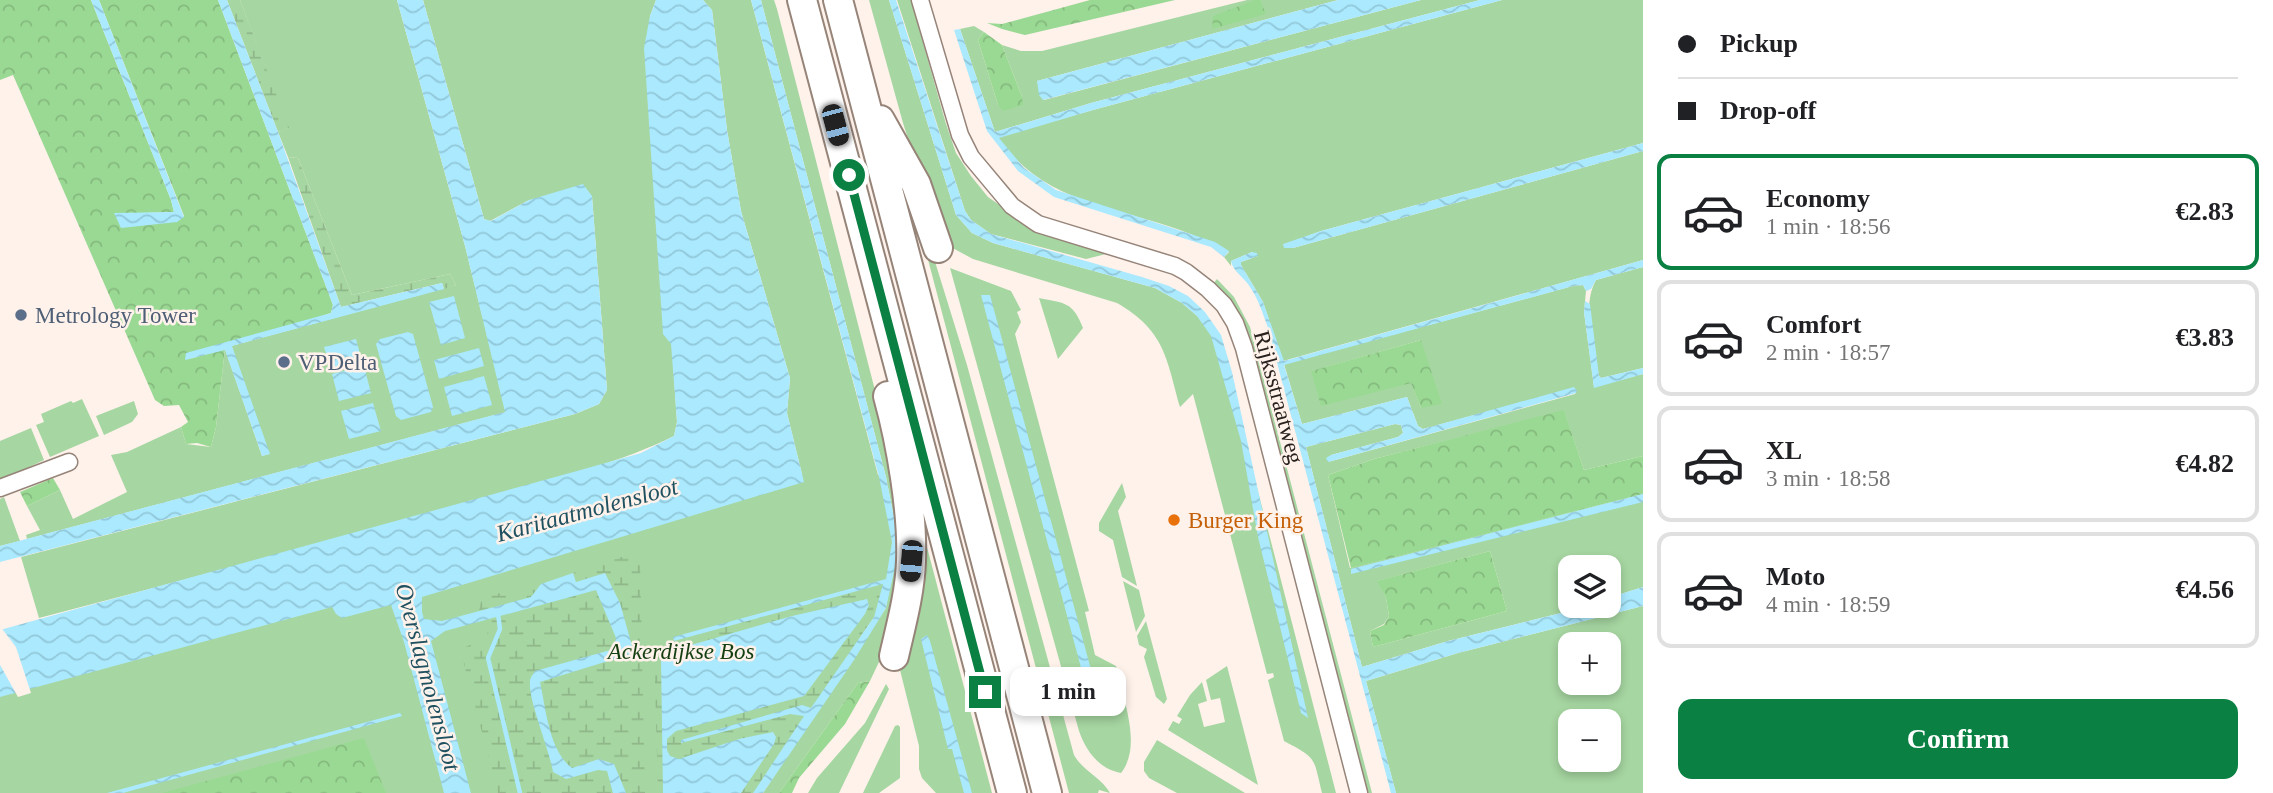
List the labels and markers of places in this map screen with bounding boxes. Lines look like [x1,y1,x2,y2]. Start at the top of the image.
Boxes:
place label: Metrology Tower [35,303,196,328]
marker: Metrology Tower [13,307,29,323]
place label: VPDelta [298,350,377,375]
marker: VPDelta [276,354,292,370]
place label: Burger King [1188,508,1304,533]
marker: Burger King [1166,512,1182,528]

